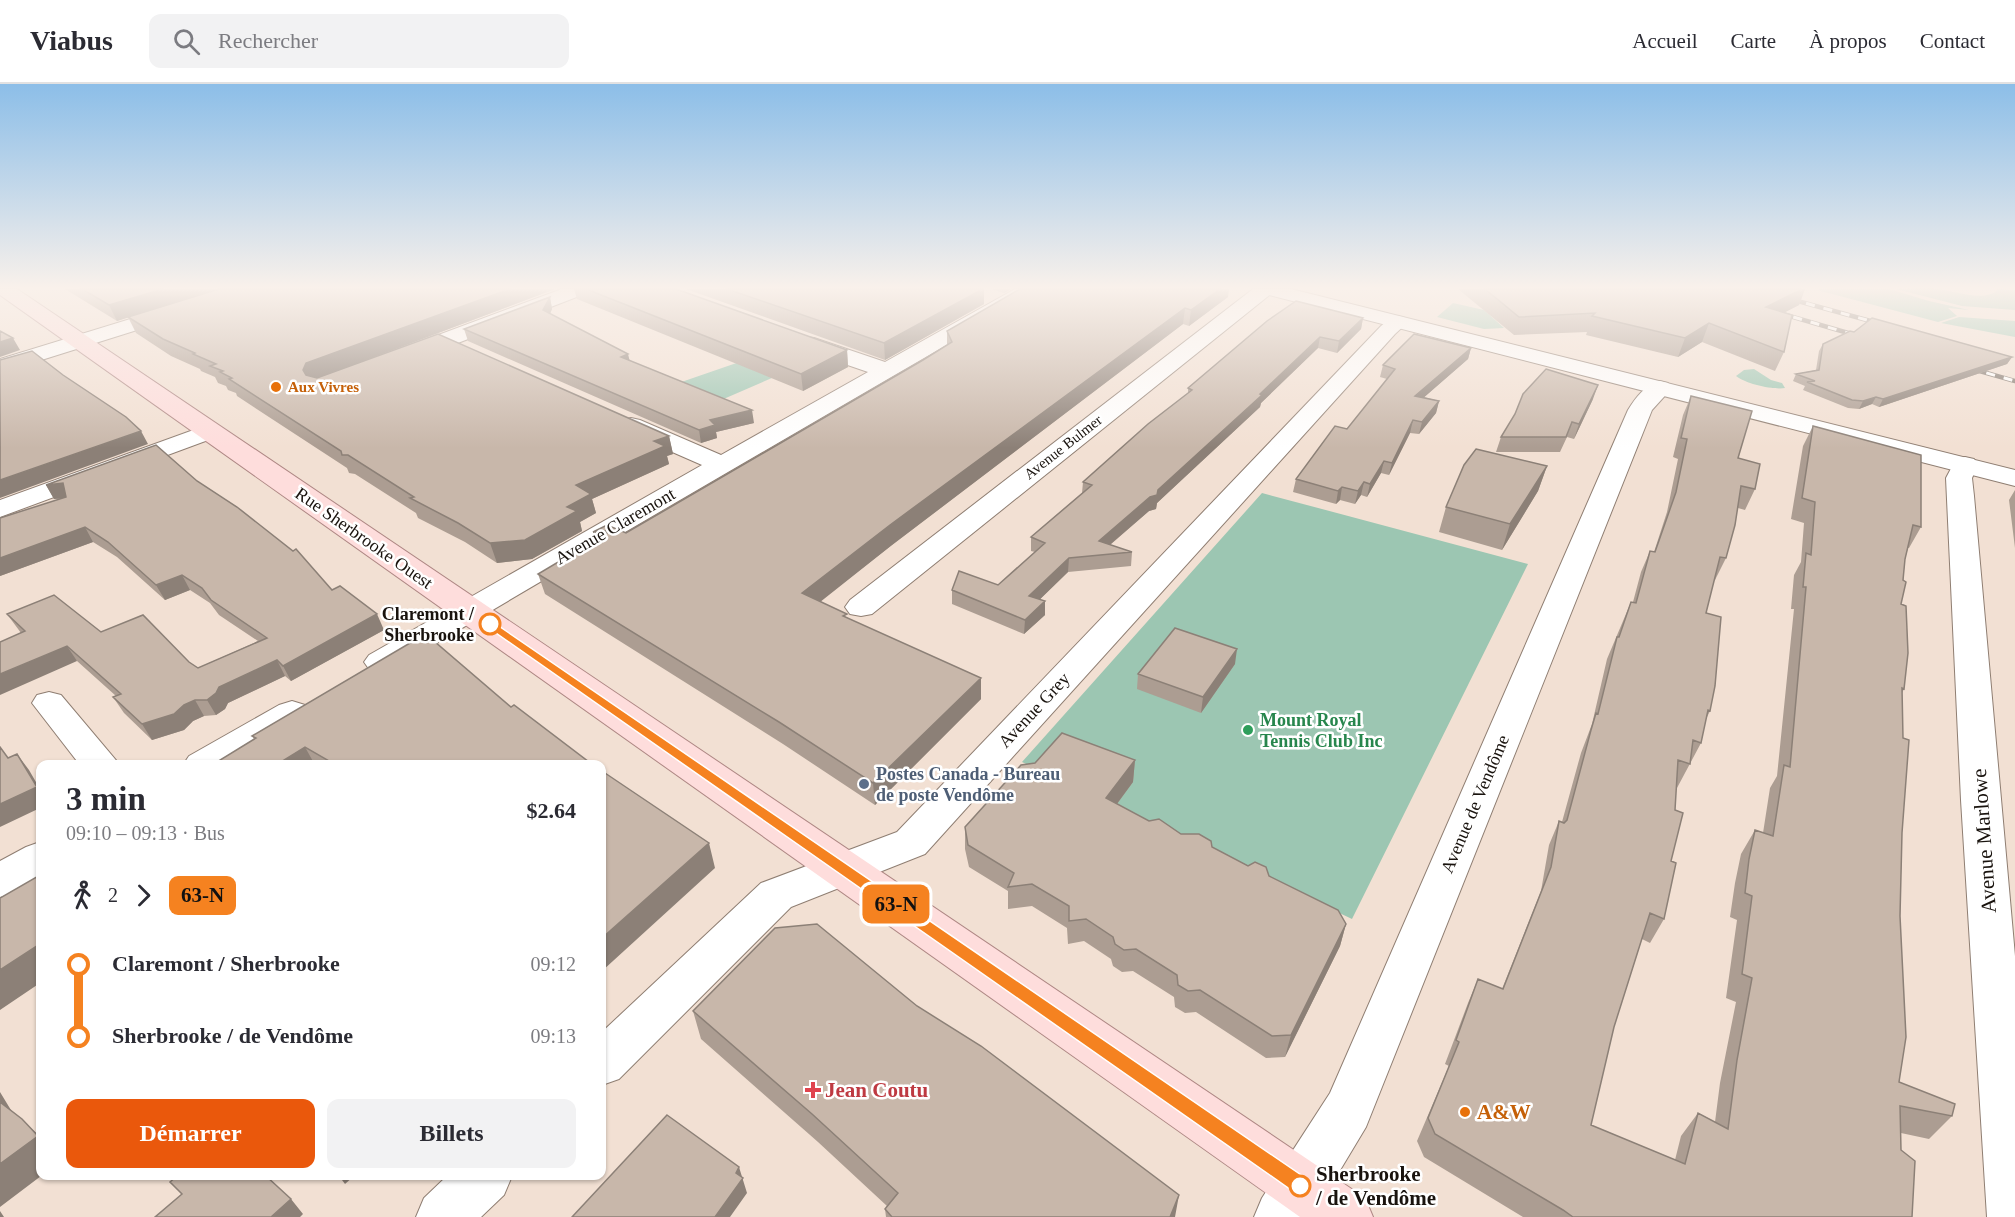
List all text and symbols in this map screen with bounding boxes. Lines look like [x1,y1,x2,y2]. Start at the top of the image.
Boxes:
search box [149,14,569,68]
text: Viabus [30,25,113,56]
icon: search [170,25,203,58]
text: Rechercher [218,28,318,53]
text: Accueil [1632,29,1698,53]
text: Carte [1731,29,1776,53]
text: À propos [1809,29,1887,53]
text: Contact [1920,29,1985,53]
place label: Aux Vivres [288,379,359,395]
marker: Aux Vivres [269,380,283,394]
street label: Avenue Bulmer [1021,412,1105,482]
street label: Rue Sherbrooke Ouest [292,483,436,593]
street label: Avenue Claremont [551,484,679,568]
place label: Claremont / Sherbrooke [382,604,475,645]
marker: Claremont / Sherbrooke [479,613,501,635]
street label: Avenue Grey [994,668,1074,752]
place label: Mount Royal Tennis Club Inc [1260,710,1382,751]
marker: Mount Royal Tennis Club Inc [1241,723,1255,737]
street label: Avenue de Vendôme [1437,732,1513,876]
place label: Postes Canada - Bureau de poste Vendôme [876,764,1060,805]
street label: Avenue Marlowe [1967,768,2001,914]
marker: Postes Canada - Bureau de poste Vendôme [857,777,871,791]
text: 3 min [66,781,146,817]
text: $2.64 [527,798,576,823]
text: 09:10 – 09:13 · Bus [66,822,225,844]
icon: walk [66,879,99,912]
icon: forward [127,879,160,912]
text: 63-N [181,883,224,907]
text: 2 [108,884,118,906]
line badge: 63-N [854,884,938,924]
text: 63-N [874,892,918,916]
text: Claremont / Sherbrooke [112,951,340,976]
text: 09:12 [530,953,576,975]
text: Sherbrooke / de Vendôme [112,1023,353,1048]
text: 09:13 [530,1025,576,1047]
place label: Jean Coutu [825,1078,929,1102]
marker: Jean Coutu [806,1083,820,1097]
button: Démarrer [66,1099,315,1168]
button: Billets [327,1099,576,1168]
place label: A&W [1477,1100,1531,1124]
marker: A&W [1458,1105,1472,1119]
place label: Sherbrooke / de Vendôme [1315,1162,1436,1210]
marker: Sherbrooke / de Vendôme [1289,1175,1311,1197]

